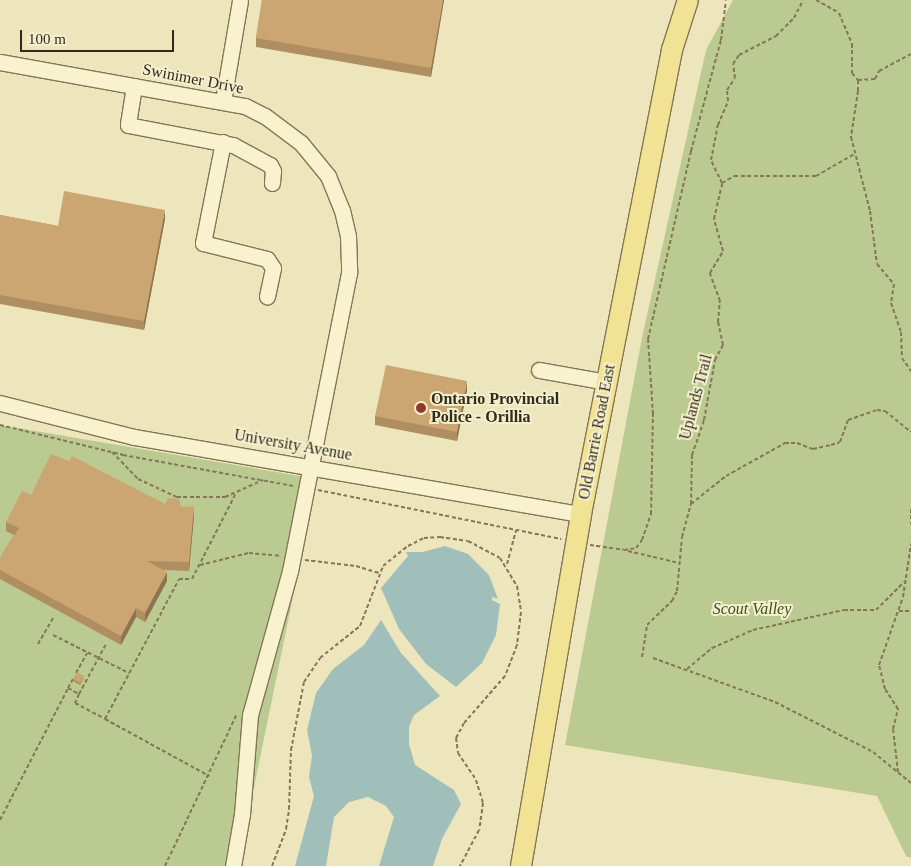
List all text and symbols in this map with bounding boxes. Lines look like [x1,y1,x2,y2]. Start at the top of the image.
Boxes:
scale bar [22,20,176,52]
text: 100 m [28,31,66,47]
street label: Swinimer Drive [141,60,245,98]
street label: Uplands Trail [675,352,717,442]
street label: Old Barrie Road East [574,363,620,501]
place label: Ontario Provincial Police - Orillia [431,389,559,427]
marker: Ontario Provincial Police - Orillia [415,402,427,414]
street label: University Avenue [232,425,354,465]
park label: Scout Valley [713,599,791,619]

